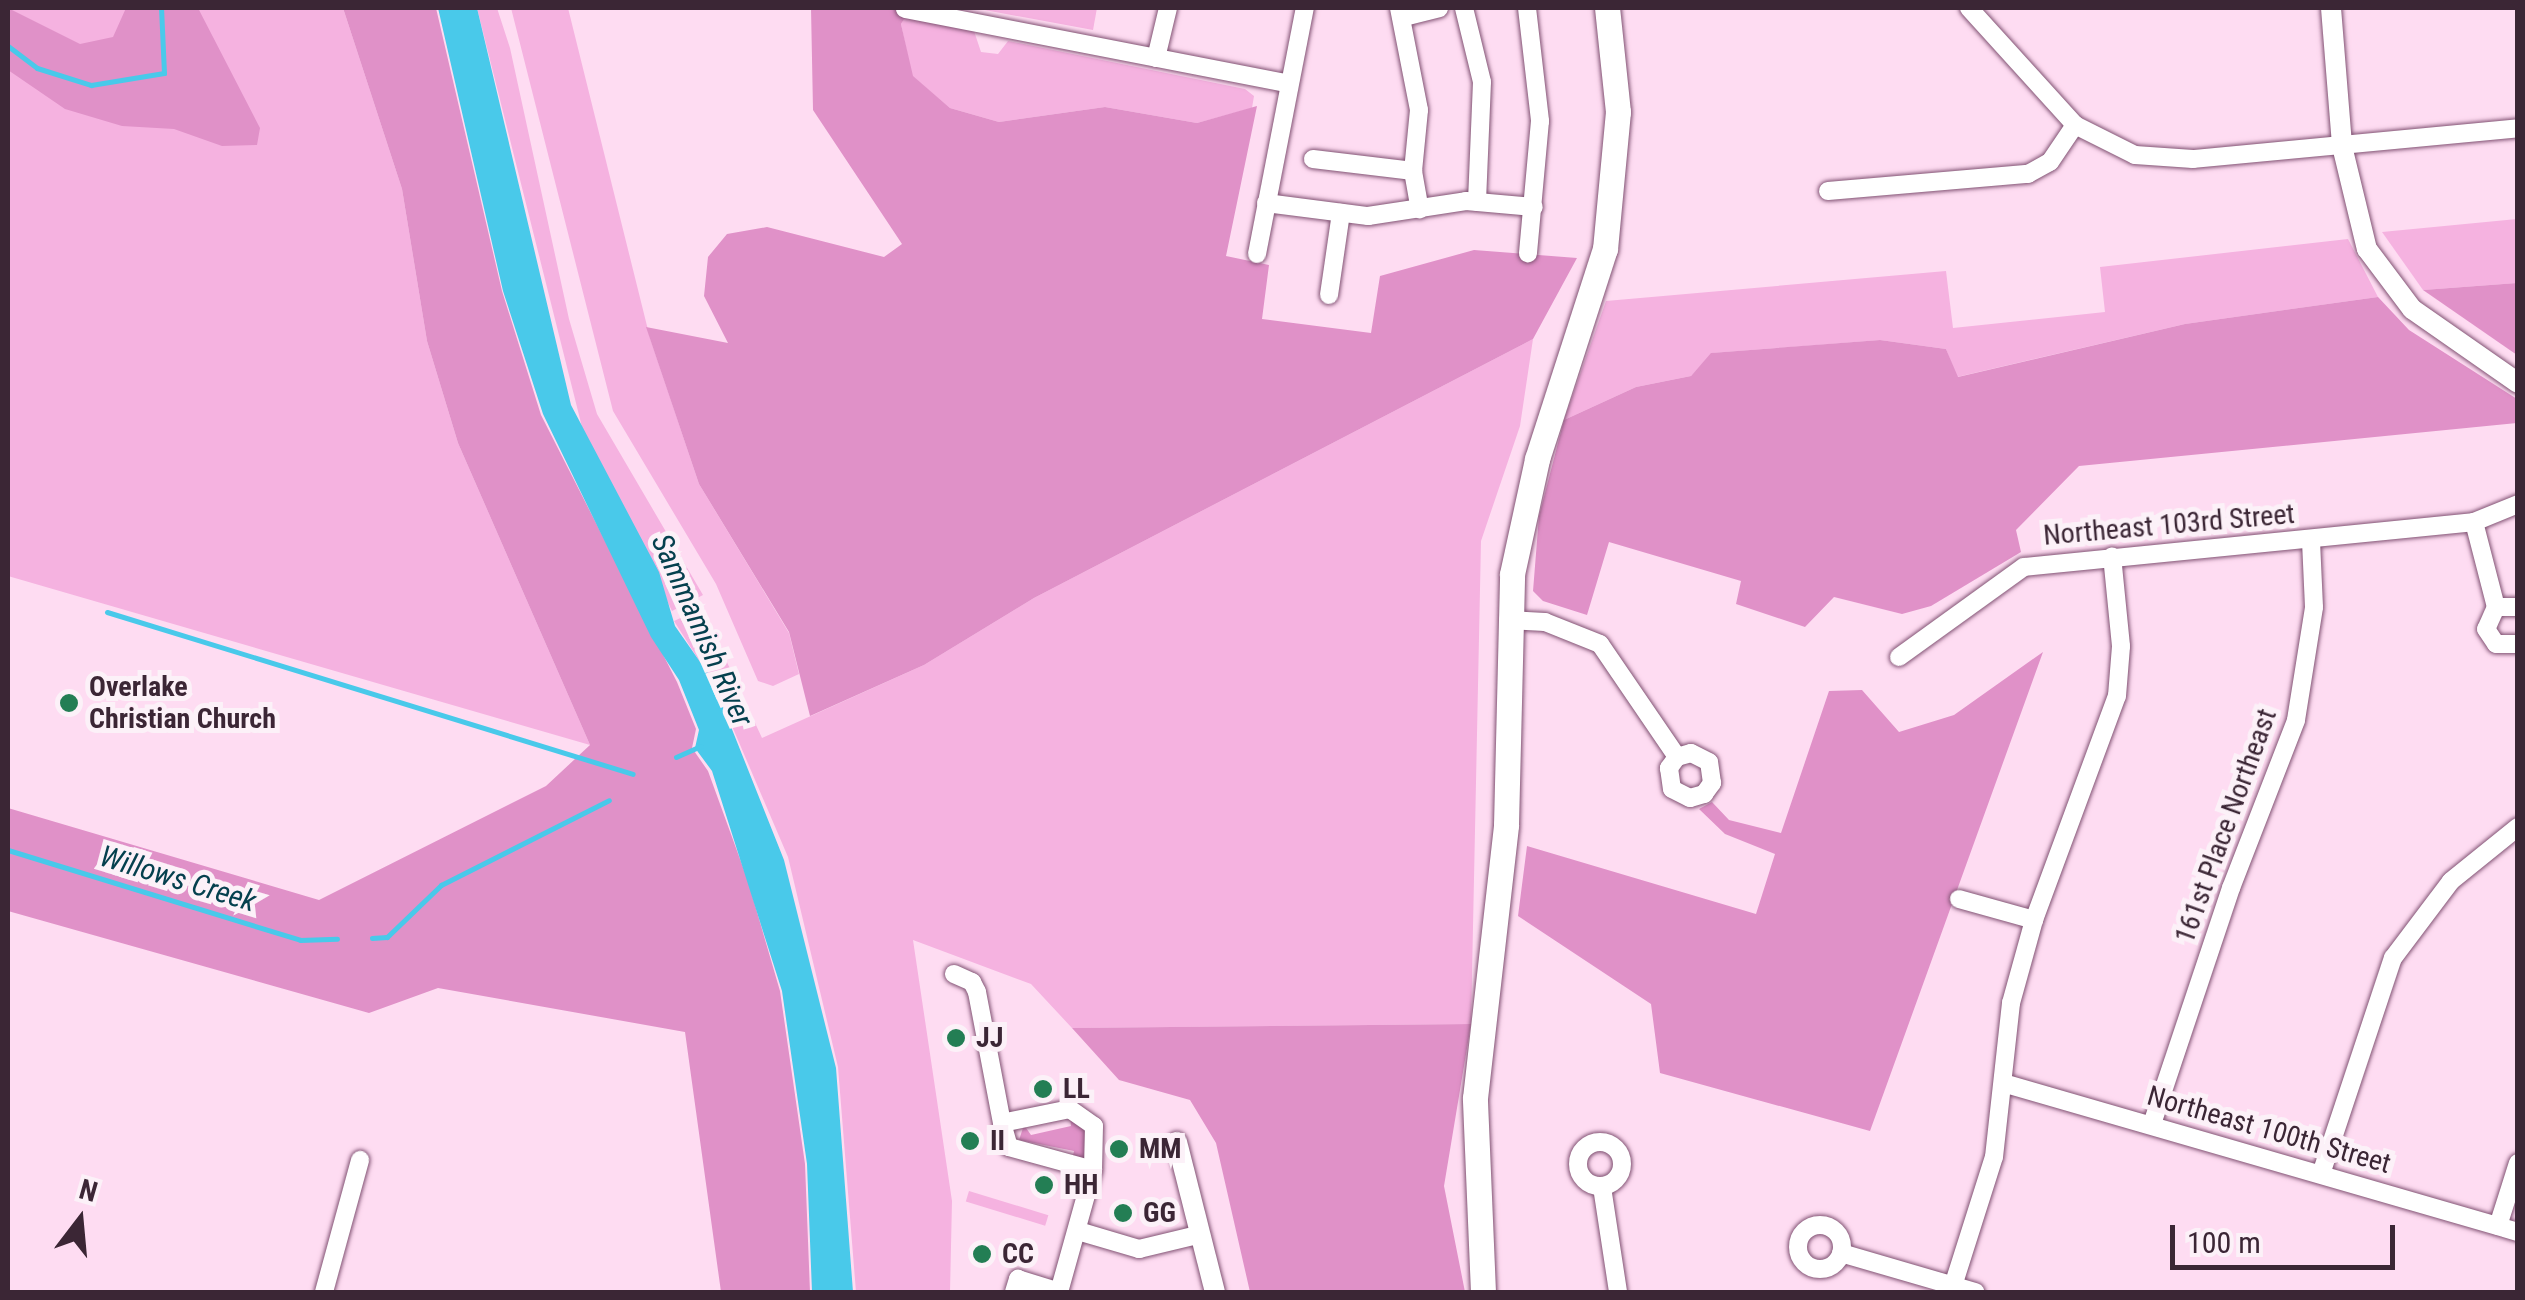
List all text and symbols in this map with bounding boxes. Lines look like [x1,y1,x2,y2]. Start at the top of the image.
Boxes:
street label: Northeast 103rd Street [2042,497,2296,553]
water label: Sammamish River [644,528,760,732]
place label: Overlake Christian Church [89,670,276,736]
marker: Overlake Christian Church [58,692,80,714]
street label: 161st Place Northeast [2168,704,2284,948]
water label: Willows Creek [96,838,260,920]
place label: JJ [976,1021,1003,1055]
marker: JJ [945,1027,967,1049]
place label: LL [1063,1072,1090,1106]
marker: LL [1032,1078,1054,1100]
street label: Northeast 100th Street [2143,1079,2395,1181]
place label: II [990,1124,1005,1158]
marker: II [959,1130,981,1152]
place label: MM [1139,1132,1181,1166]
marker: MM [1108,1138,1130,1160]
place label: HH [1064,1168,1098,1202]
north arrow [30,1170,130,1270]
text: N [76,1172,101,1209]
marker: HH [1033,1174,1055,1196]
place label: GG [1143,1196,1176,1230]
marker: GG [1112,1202,1134,1224]
scale bar [2175,1205,2400,1267]
text: 100 m [2187,1225,2261,1260]
place label: CC [1002,1237,1034,1271]
marker: CC [971,1243,993,1265]

